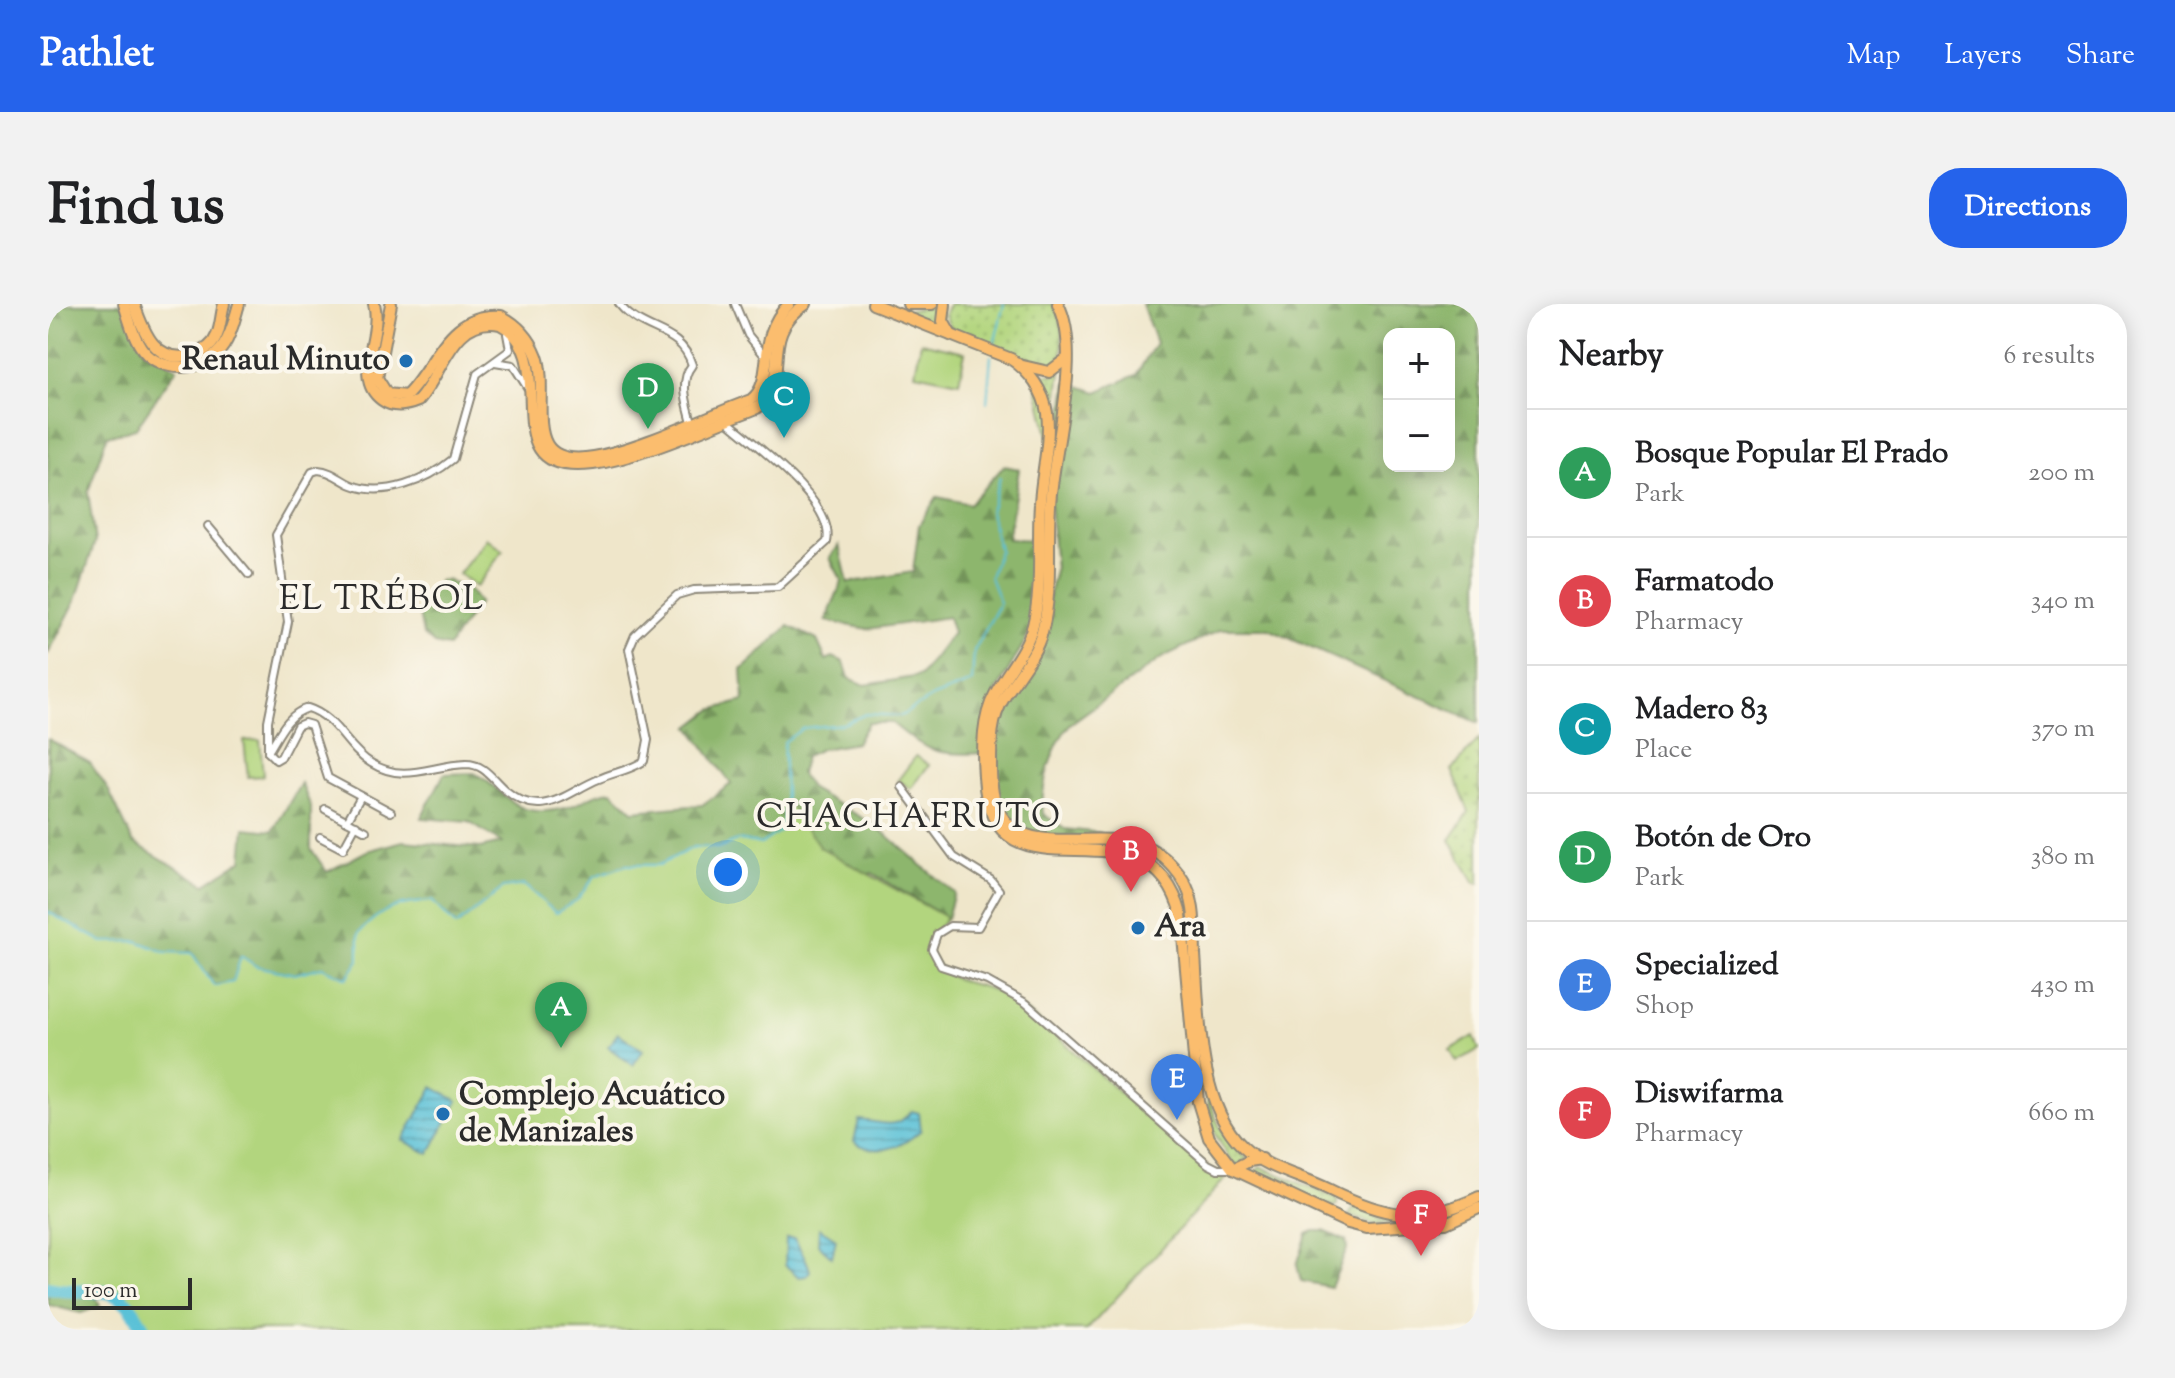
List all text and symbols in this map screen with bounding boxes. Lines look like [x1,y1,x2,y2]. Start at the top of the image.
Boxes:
text: Pathlet [40,29,154,83]
text: Map [1847,36,1900,76]
text: Layers [1944,36,2022,76]
text: Share [2066,36,2135,76]
text: Find us [48,168,224,249]
button: Directions [1929,168,2127,248]
map controls [1383,328,1455,472]
button: + [1383,328,1455,400]
text: Nearby [1559,332,1664,381]
place label: Renaul Minuto [182,338,390,384]
text: 6 results [2003,338,2095,375]
marker: Renaul Minuto [397,352,415,370]
pin: D [622,363,674,429]
pin: C [758,372,810,438]
button: − [1383,400,1455,472]
text: Bosque Popular El Prado [1635,433,1948,476]
text: A [1574,455,1596,492]
text: 200 m [2028,455,2095,492]
text: Park [1635,476,1685,513]
text: Farmatodo [1635,561,1774,604]
district label: EL TRÉBOL [279,576,485,625]
text: B [1577,583,1593,620]
text: 340 m [2031,583,2095,620]
text: Pharmacy [1635,604,1743,641]
text: Madero 83 [1635,689,1768,732]
text: C [1575,711,1595,748]
text: 370 m [2031,711,2095,748]
text: Place [1635,732,1692,769]
district label: CHACHAFRUTO [756,794,1062,843]
text: Botón de Oro [1635,817,1811,860]
pin: B [1105,826,1157,892]
text: D [1575,839,1595,876]
text: 380 m [2031,839,2095,876]
your location [708,852,748,892]
text: Park [1635,860,1685,897]
place label: Ara [1154,905,1206,951]
marker: Ara [1129,919,1147,937]
text: Specialized [1635,945,1779,988]
text: E [1577,967,1593,1004]
text: 430 m [2031,967,2095,1004]
pin: A [535,982,587,1048]
text: Shop [1635,988,1694,1025]
pin: E [1151,1054,1203,1120]
place label: Complejo Acuático de Manizales [459,1073,725,1156]
text: Diswifarma [1635,1073,1784,1116]
text: F [1578,1095,1592,1132]
text: 660 m [2028,1095,2095,1132]
marker: Complejo Acuático de Manizales [434,1105,452,1123]
text: Pharmacy [1635,1116,1743,1153]
pin: F [1395,1190,1447,1256]
scale bar [72,1274,192,1310]
text: 100 m [84,1276,137,1308]

